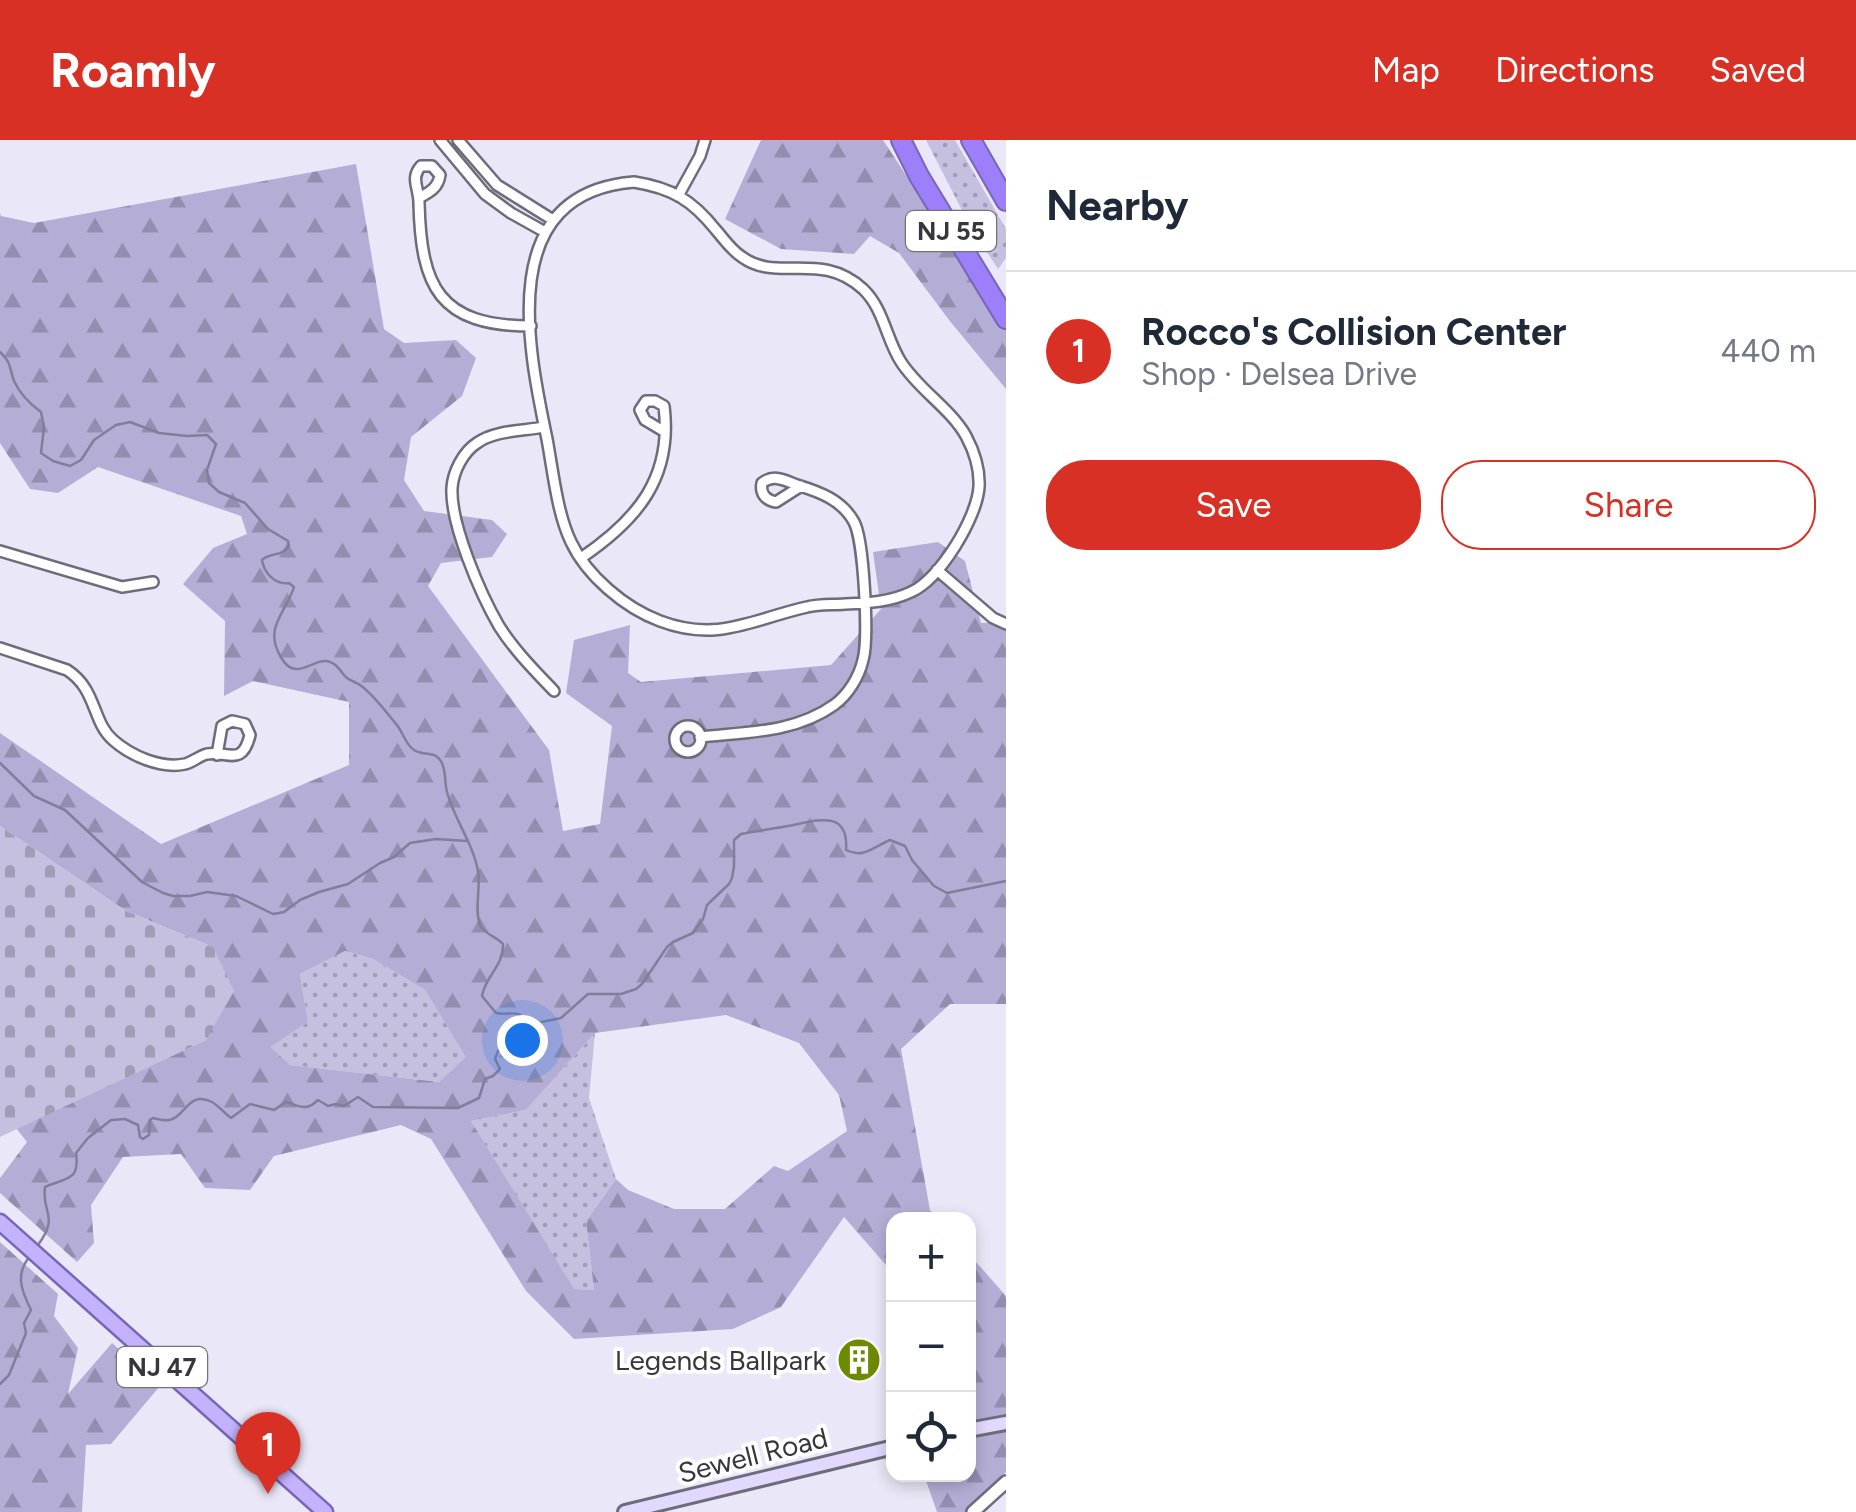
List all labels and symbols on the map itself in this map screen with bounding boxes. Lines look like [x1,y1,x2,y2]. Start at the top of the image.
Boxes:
road number: NJ 55 [906,211,996,251]
your location [497,1015,548,1066]
building icon: Legends Ballpark [836,1337,882,1383]
place label: Legends Ballpark [615,1343,826,1377]
road number: NJ 47 [117,1347,207,1387]
pin: 1 [236,1412,300,1494]
street label: Sewell Road [675,1420,831,1490]

